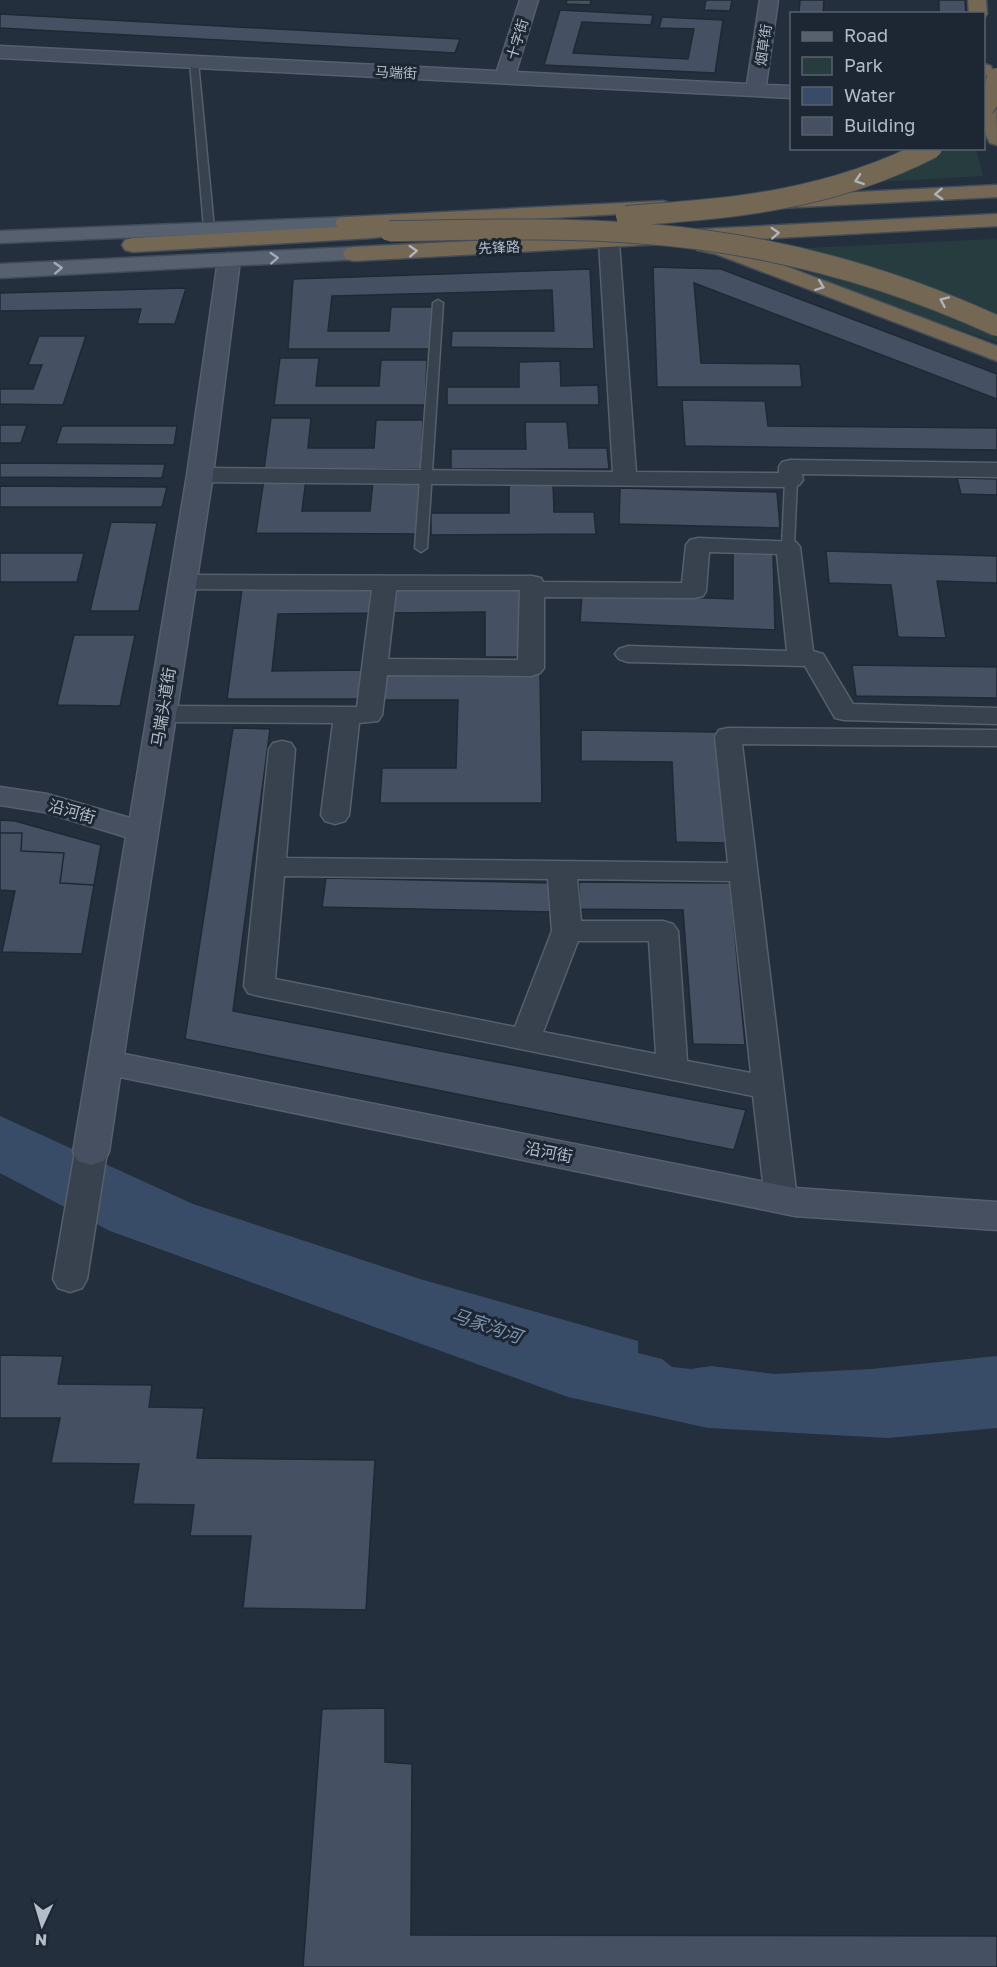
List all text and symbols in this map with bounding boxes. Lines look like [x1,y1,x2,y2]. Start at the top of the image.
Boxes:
legend [790,12,985,150]
street label: 十字街 [503,16,531,62]
street label: 烟草街 [752,23,774,67]
text: Road [844,24,888,46]
text: Park [844,54,883,76]
street label: 马端街 [375,62,417,82]
text: Water [844,84,895,106]
text: Building [844,114,915,136]
one-way arrow [854,172,865,185]
one-way arrow [934,188,943,201]
one-way arrow [771,226,780,239]
street label: 先锋路 [478,237,520,257]
one-way arrow [408,245,417,258]
one-way arrow [270,252,279,265]
one-way arrow [54,262,63,275]
one-way arrow [814,279,825,291]
one-way arrow [939,296,950,308]
street label: 马端头道街 [147,666,179,748]
street label: 沿河街 [46,795,98,827]
street label: 沿河街 [524,1138,574,1166]
water label: 马家沟河 [449,1303,527,1348]
north arrow [12,1895,72,1955]
text: N [34,1930,48,1950]

